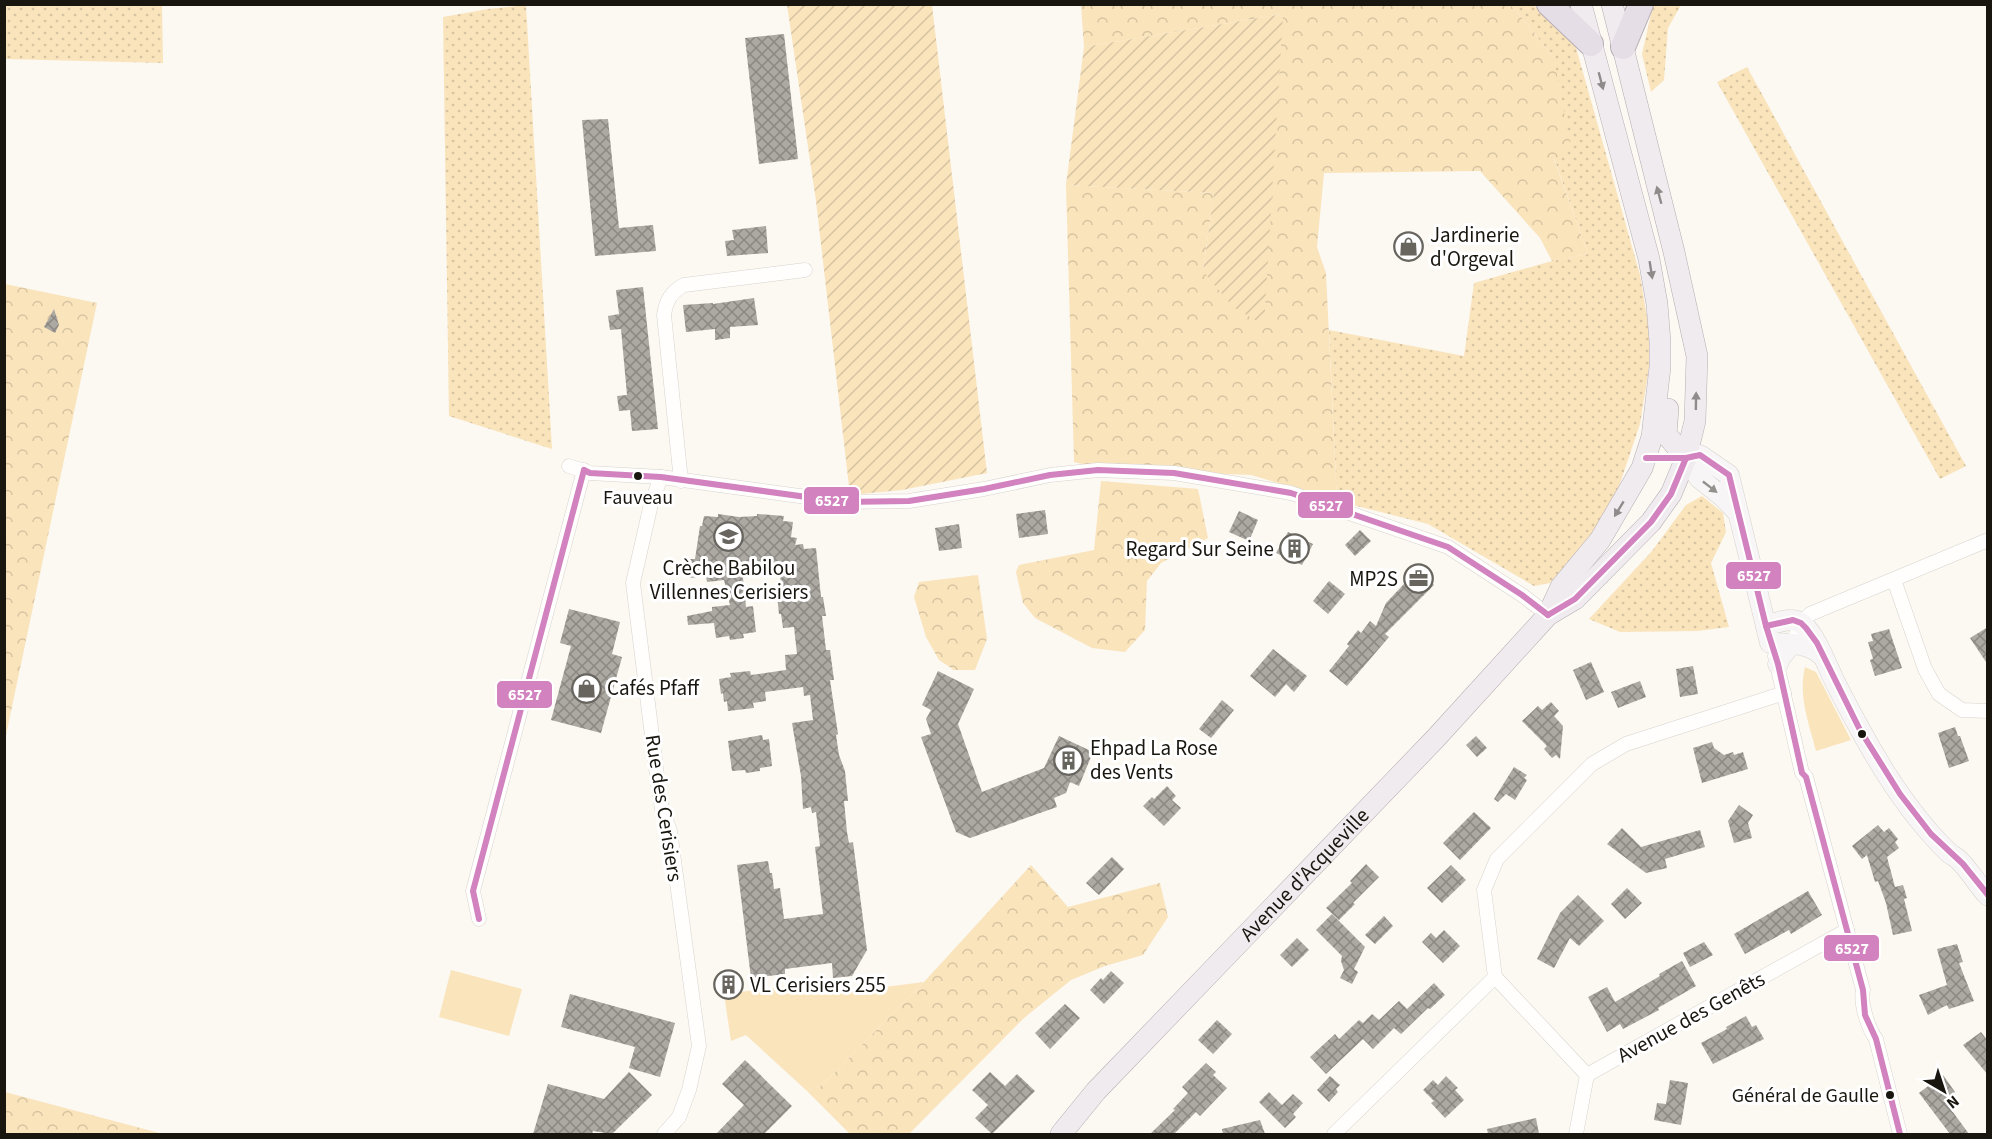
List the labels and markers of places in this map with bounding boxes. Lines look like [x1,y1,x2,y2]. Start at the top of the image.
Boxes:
place label: Jardinerie d'Orgeval [1430,220,1519,274]
shop icon: Jardinerie d'Orgeval [1393,231,1425,263]
marker: Fauveau [632,470,644,482]
place label: Fauveau [603,484,673,512]
school or university icon: Crèche Babilou Villennes Cerisiers [713,521,745,553]
building icon: Regard Sur Seine [1279,533,1311,565]
place label: Regard Sur Seine [1125,534,1274,564]
place label: Crèche Babilou Villennes Cerisiers [650,553,809,607]
office icon: MP2S [1403,563,1435,595]
place label: MP2S [1349,564,1398,594]
shop icon: Cafés Pfaff [570,672,602,704]
place label: Cafés Pfaff [607,673,700,703]
unlabelled marker [1856,728,1868,740]
place label: Ehpad La Rose des Vents [1090,733,1218,787]
building icon: Ehpad La Rose des Vents [1053,744,1085,776]
building icon: VL Cerisiers 255 [713,969,745,1001]
place label: VL Cerisiers 255 [750,970,886,1000]
place label: Général de Gaulle [1732,1082,1879,1110]
marker: Général de Gaulle [1884,1089,1896,1101]

